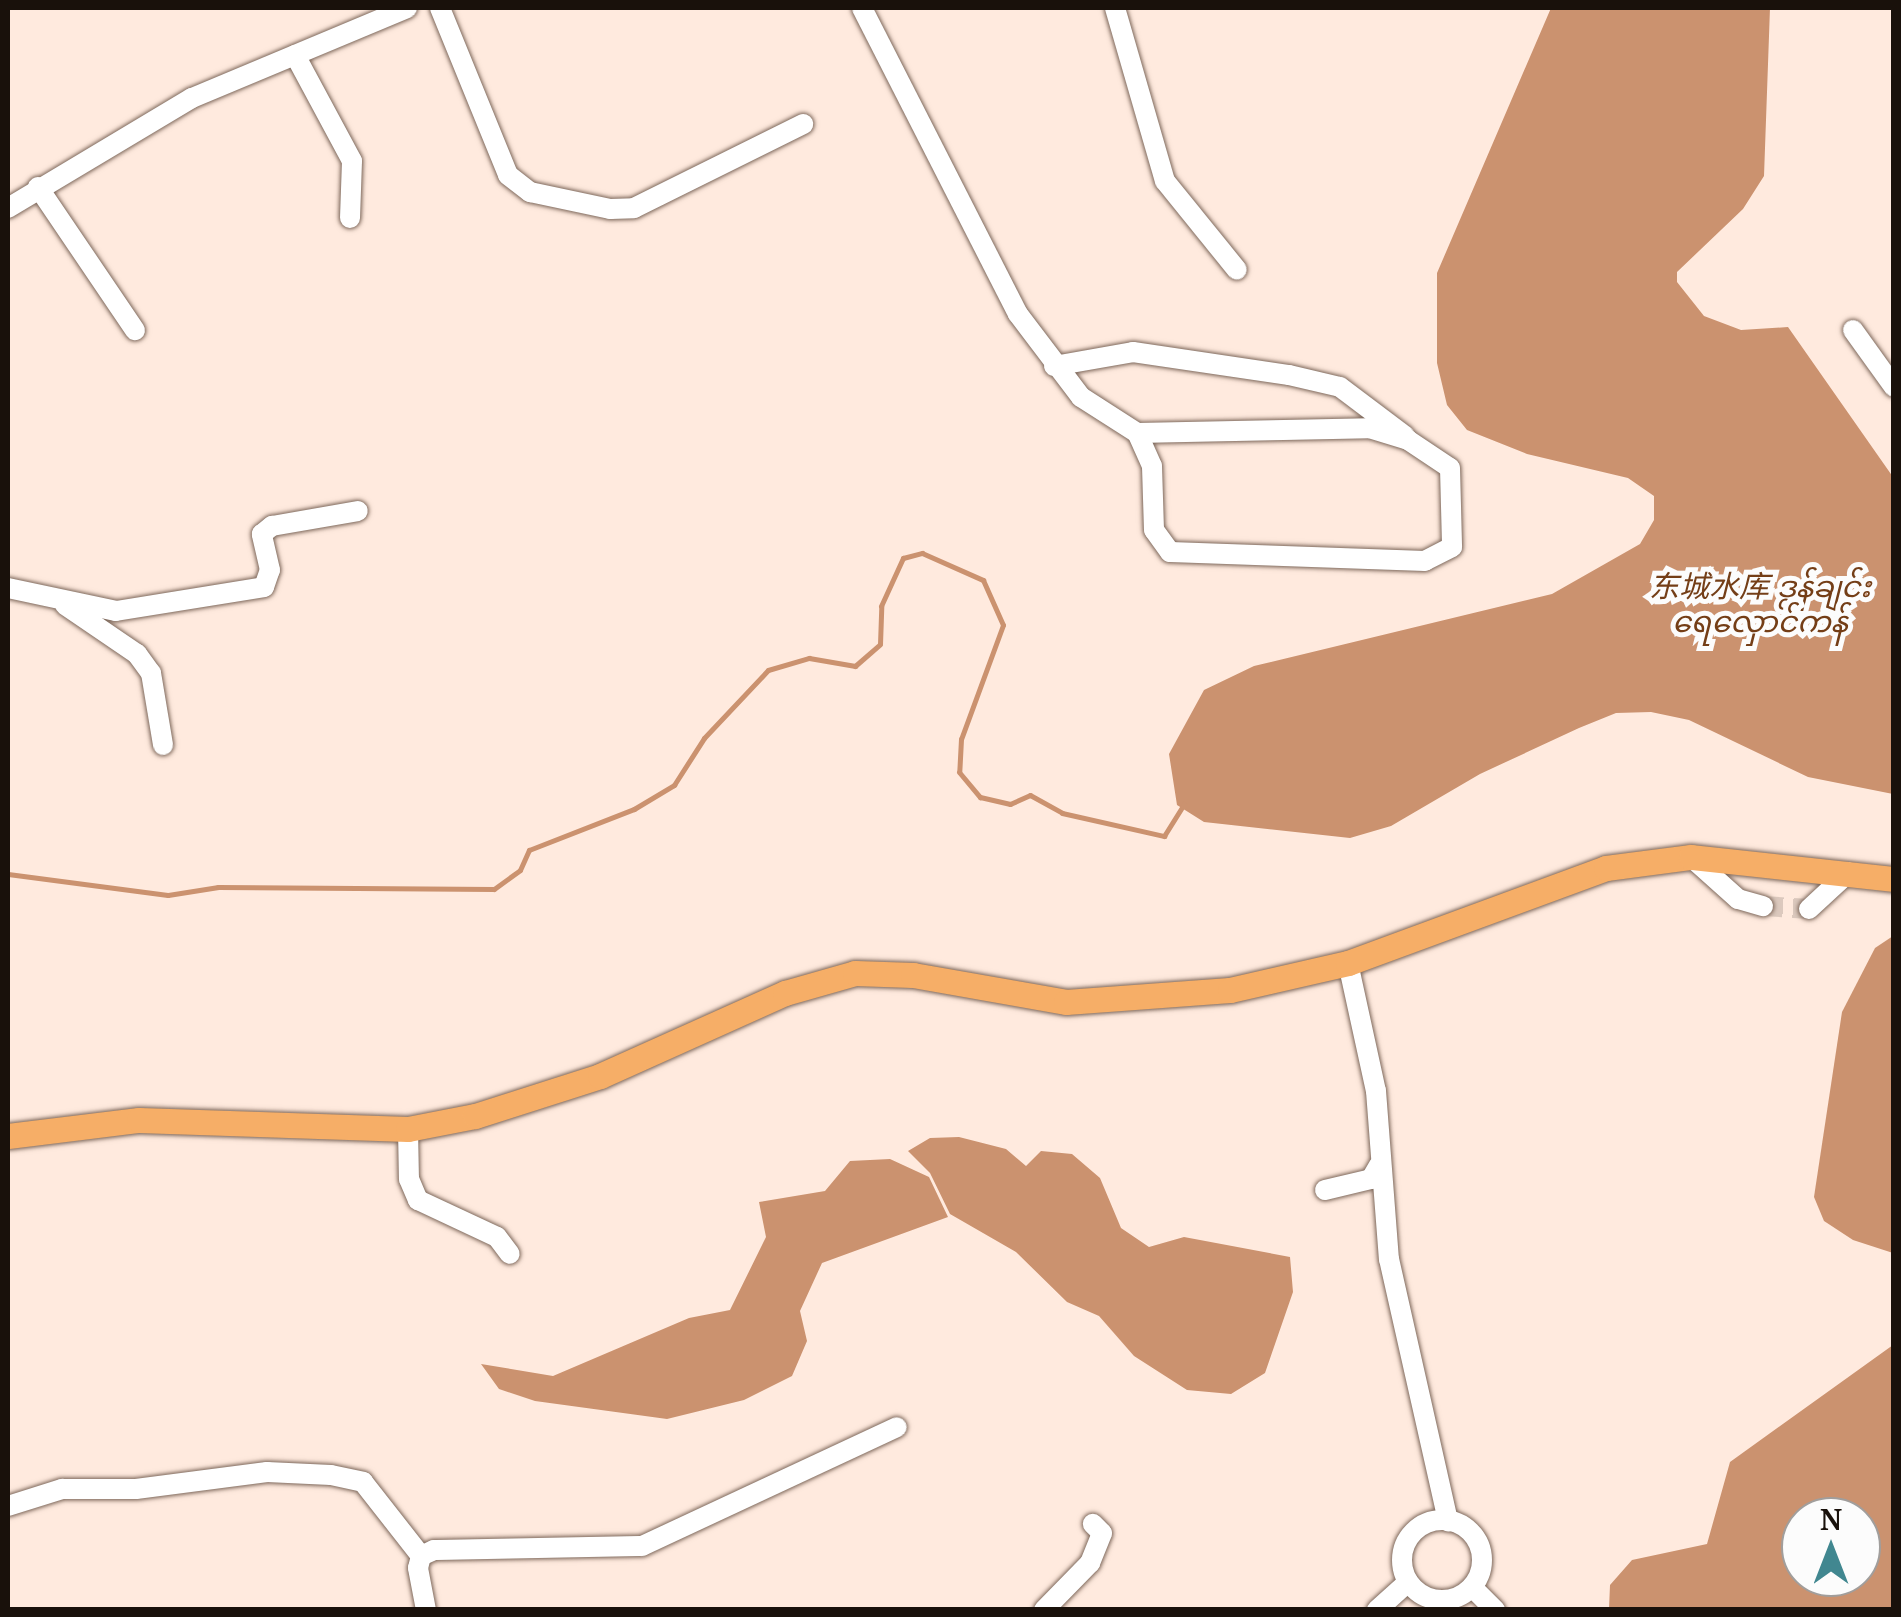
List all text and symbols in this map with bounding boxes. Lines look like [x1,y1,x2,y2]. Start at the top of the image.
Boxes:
water label: 东城水库 ဒွန်ချင်း ရေလှောင်ကန် [1649,568,1871,638]
north arrow [1781,1497,1881,1597]
text: N [1820,1500,1842,1538]

